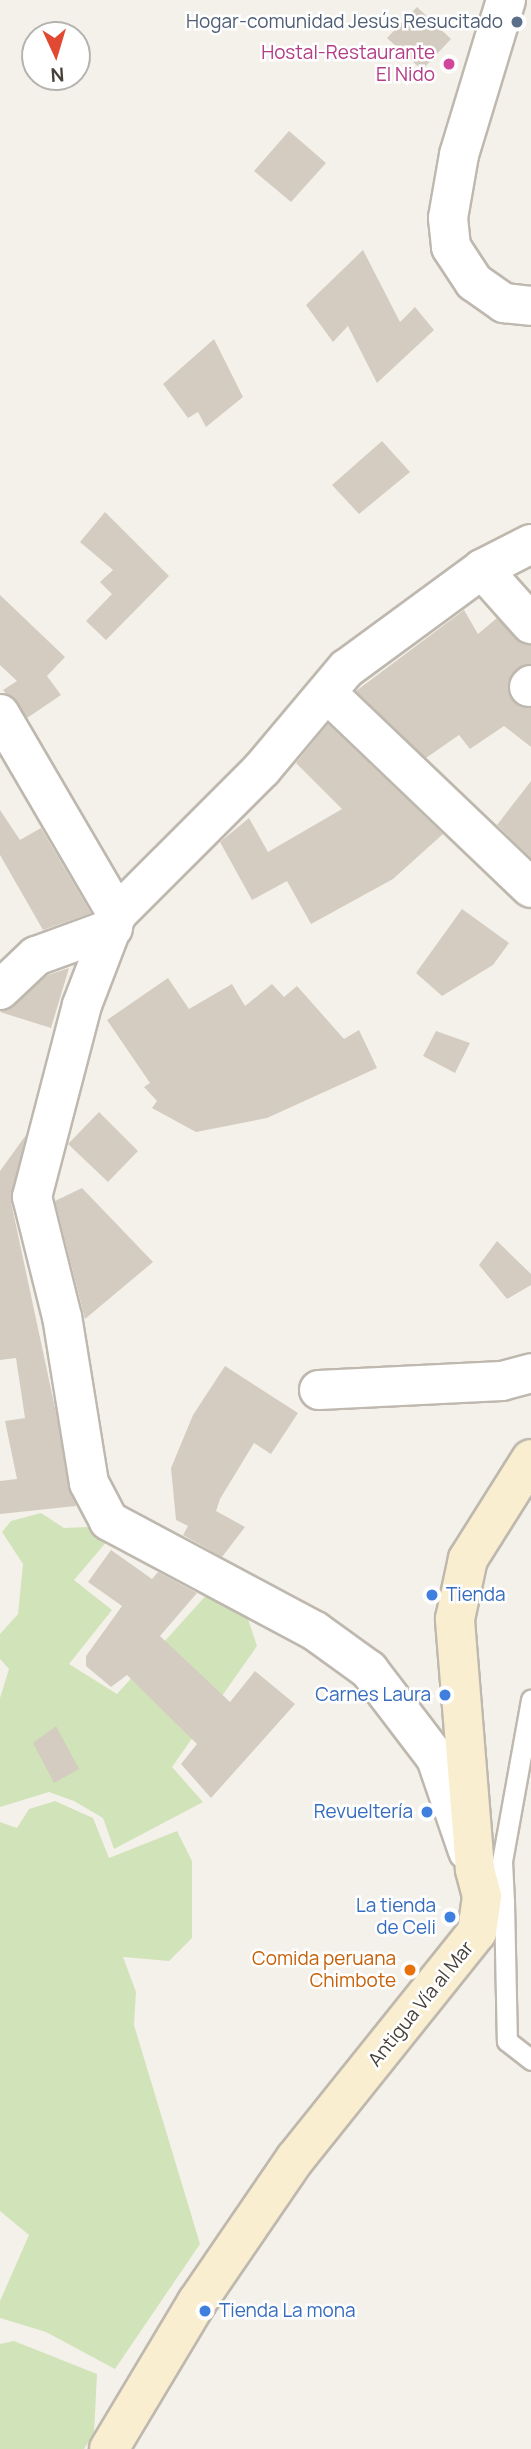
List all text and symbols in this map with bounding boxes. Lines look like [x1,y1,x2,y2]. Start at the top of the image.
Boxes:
place label: Hogar-comunidad Jesús Resucitado [186,11,503,33]
marker: Hogar-comunidad Jesús Resucitado [509,14,525,30]
north arrow [21,21,91,91]
place label: Hostal-Restaurante El Nido [261,42,435,86]
marker: Hostal-Restaurante El Nido [441,56,457,72]
text: N [50,62,65,88]
place label: Tienda [446,1584,506,1606]
marker: Tienda [424,1587,440,1603]
place label: Carnes Laura [315,1684,431,1706]
marker: Carnes Laura [437,1687,453,1703]
place label: Revueltería [314,1801,413,1823]
marker: Revueltería [419,1804,435,1820]
place label: La tienda de Celi [356,1895,436,1939]
marker: La tienda de Celi [442,1909,458,1925]
street label: Antigua Vía al Mar [364,1937,478,2071]
place label: Comida peruana Chimbote [252,1948,396,1992]
marker: Comida peruana Chimbote [402,1962,418,1978]
place label: Tienda La mona [219,2300,356,2322]
marker: Tienda La mona [197,2303,213,2319]

